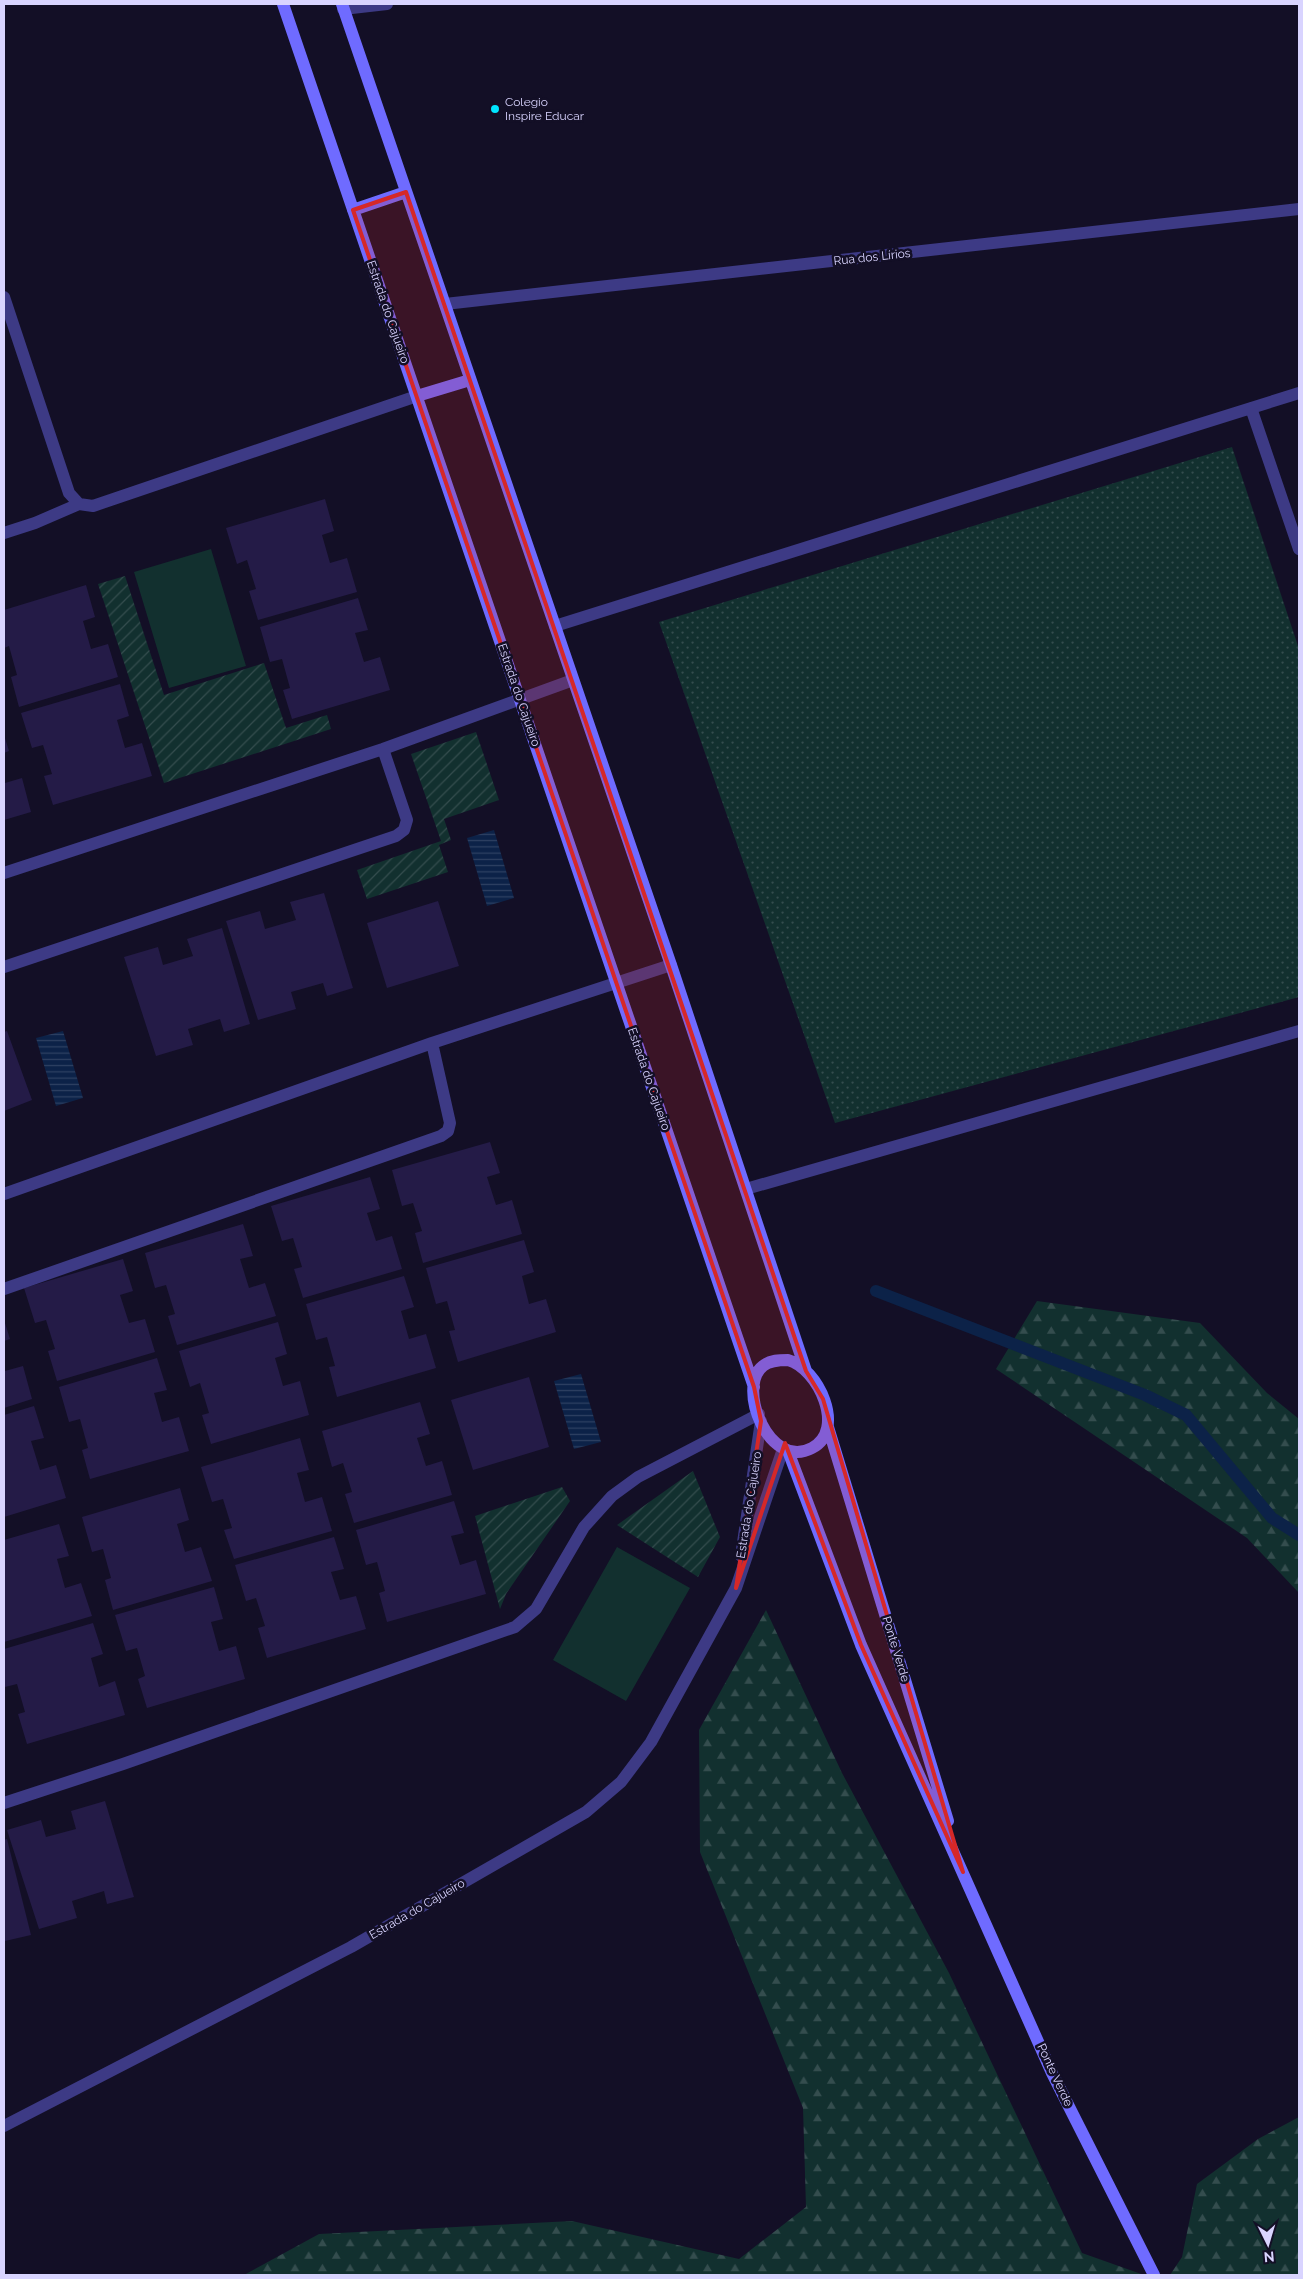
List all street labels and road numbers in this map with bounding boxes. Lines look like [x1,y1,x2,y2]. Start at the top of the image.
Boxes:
street label: Rua dos Lírios [833,246,911,268]
street label: Estrada do Cajueiro [364,259,412,365]
street label: Estrada do Cajueiro [495,642,543,748]
street label: Estrada do Cajueiro [625,1026,673,1132]
street label: Estrada do Cajueiro [734,1451,764,1559]
street label: Ponte Verde [879,1614,913,1684]
street label: Estrada do Cajueiro [367,1876,467,1942]
street label: Ponte Verde [1034,2041,1076,2109]

